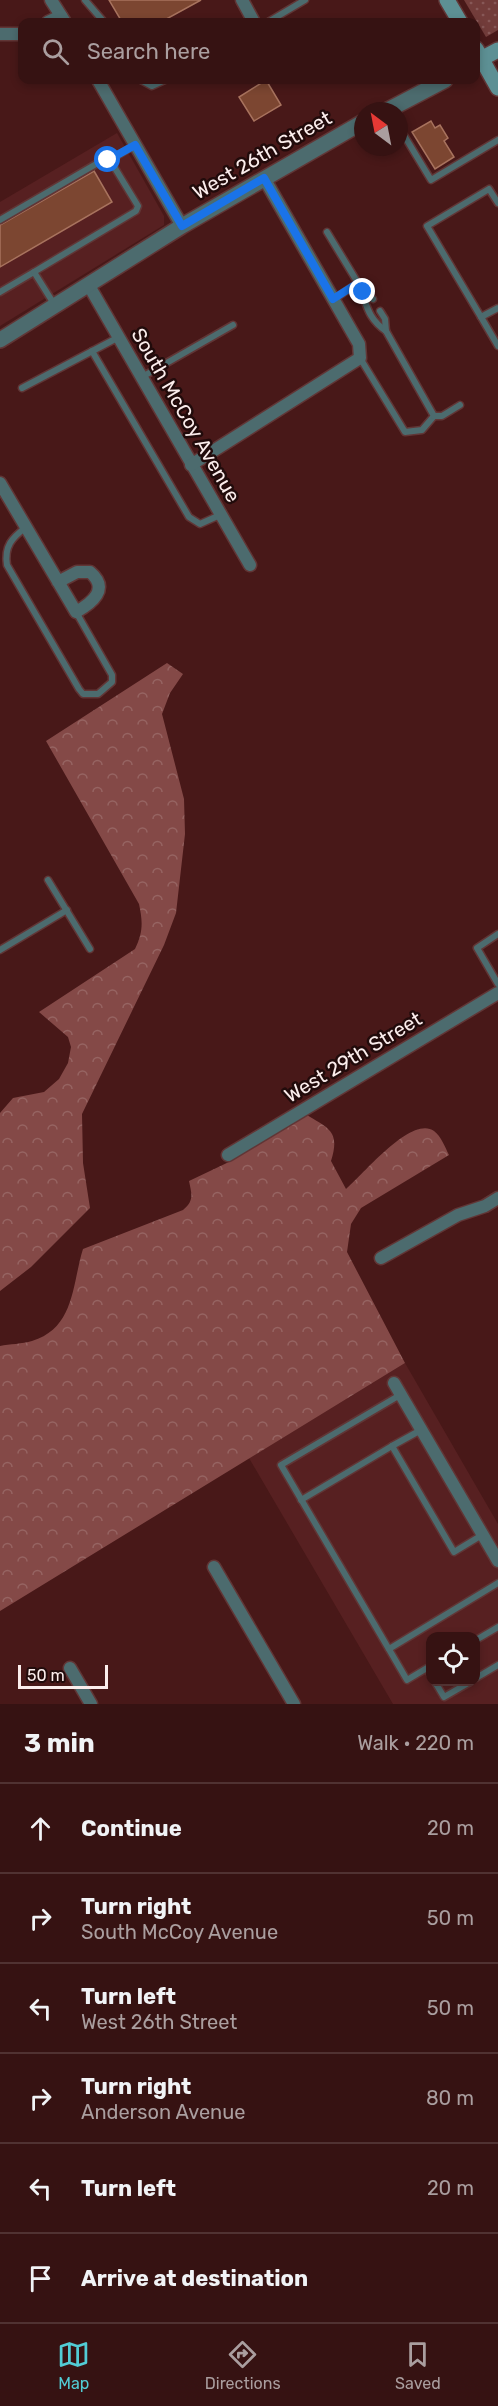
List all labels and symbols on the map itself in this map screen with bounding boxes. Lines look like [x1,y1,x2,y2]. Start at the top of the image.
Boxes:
north arrow [354,102,408,156]
street label: West 26th Street [188,105,336,204]
route start [94,146,120,172]
route end [349,278,375,304]
street label: South McCoy Avenue [126,324,246,506]
street label: West 29th Street [280,1006,426,1107]
scale bar [18,1662,108,1690]

